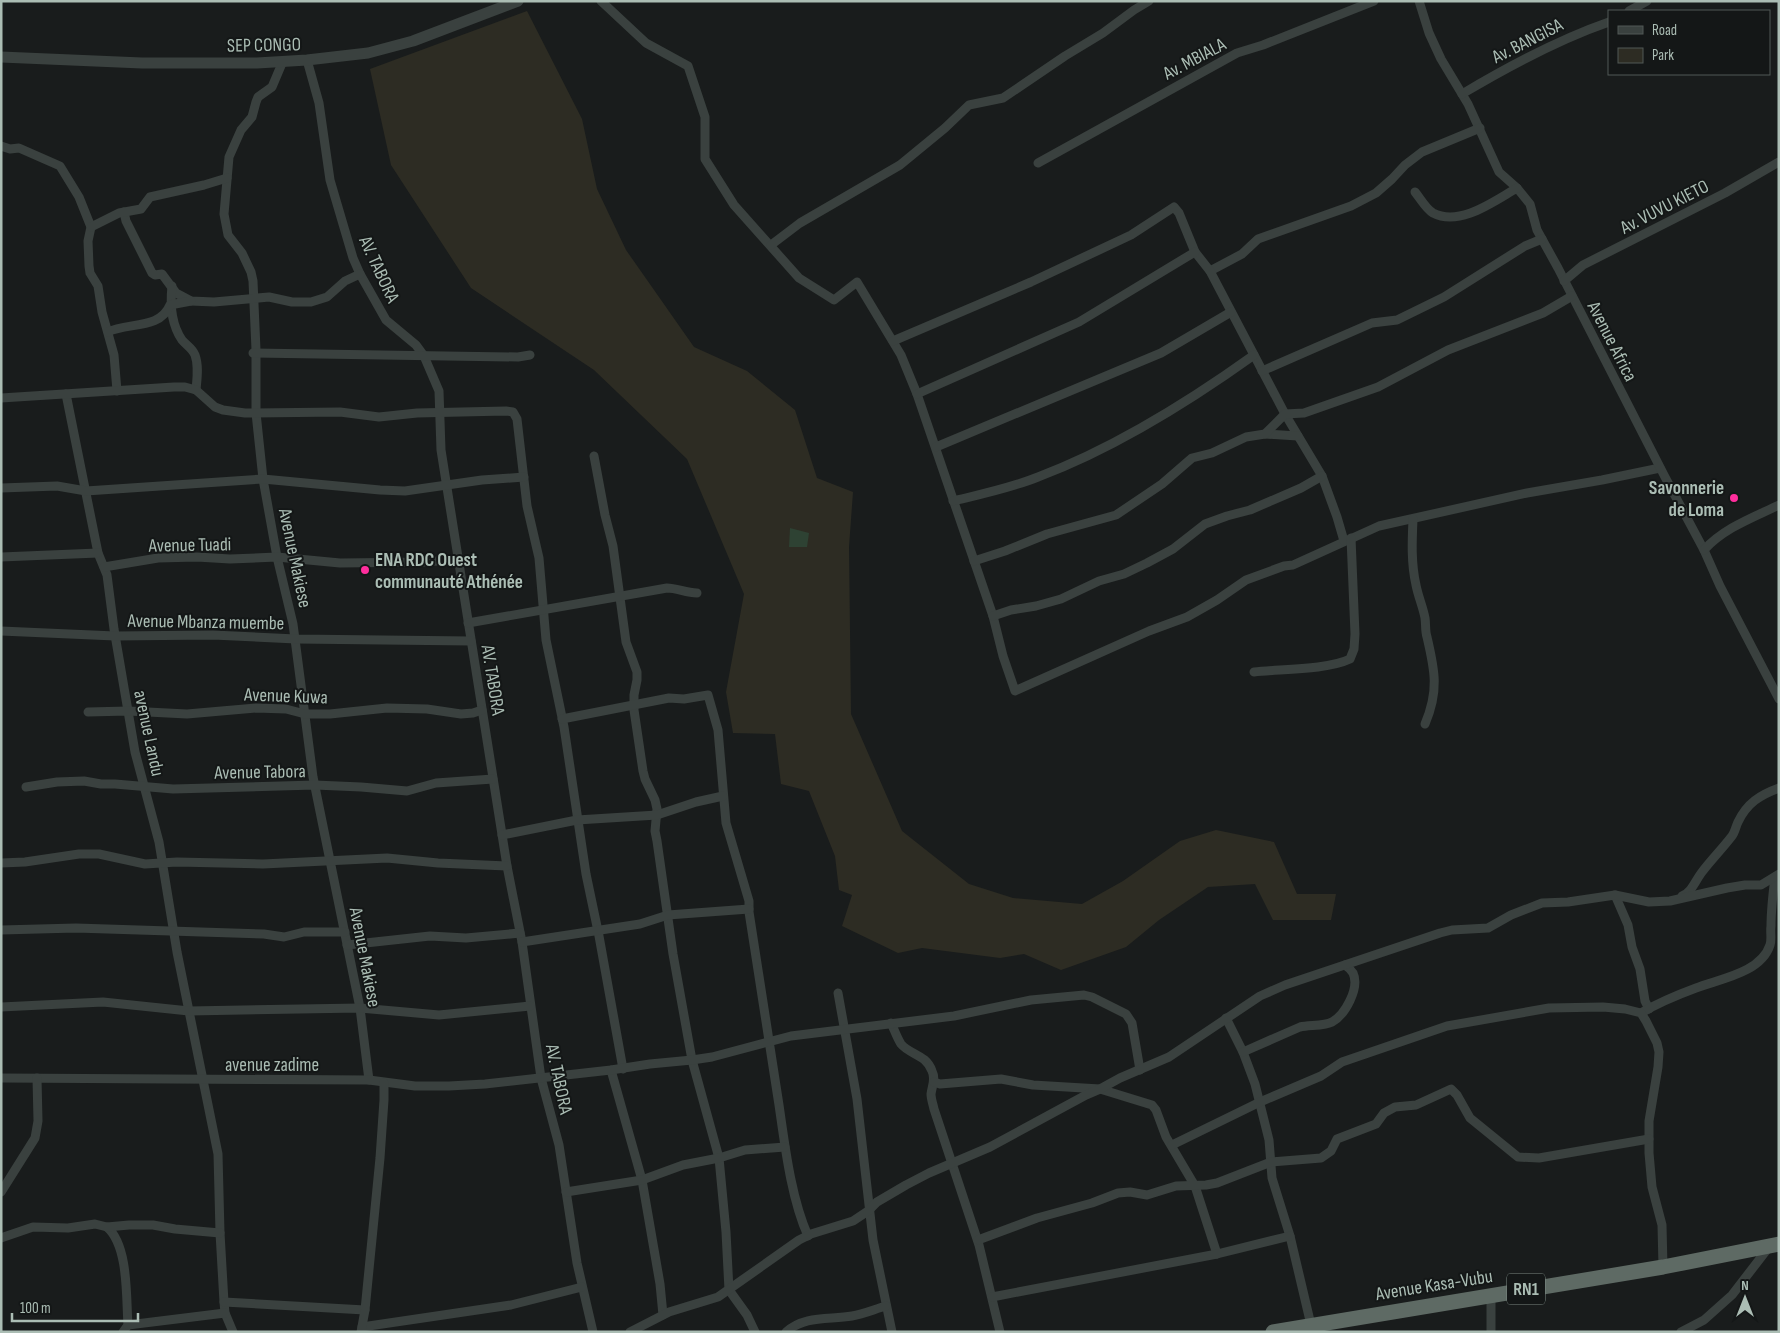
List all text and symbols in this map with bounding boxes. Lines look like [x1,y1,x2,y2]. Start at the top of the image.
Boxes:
legend [1608,10,1770,75]
street label: Av. BANGISA [1487,13,1568,69]
text: Road [1652,21,1677,40]
street label: SEP CONGO [227,33,301,58]
street label: Av. MBIALA [1158,33,1231,86]
text: Park [1652,46,1674,65]
street label: Av. VUVU KIETO [1616,175,1713,240]
street label: AV. TABORA [353,232,404,307]
street label: Avenue Africa [1581,297,1642,386]
place label: Savonnerie de Loma [1649,477,1724,522]
marker: Savonnerie de Loma [1728,492,1740,504]
street label: Avenue Makiese [273,506,316,610]
street label: Avenue Tuadi [148,533,231,558]
place label: ENA RDC Ouest communauté Athénée [375,549,523,594]
marker: ENA RDC Ouest communauté Athénée [359,564,371,576]
street label: Avenue Mbanza muembe [126,610,285,635]
street label: AV. TABORA [475,642,510,718]
street label: Avenue Kuwa [243,684,328,709]
street label: avenue Landu [128,688,169,778]
street label: Avenue Tabora [213,760,306,785]
street label: Avenue Makiese [343,905,385,1009]
street label: AV. TABORA [540,1041,577,1117]
street label: avenue zadime [225,1054,319,1077]
street label: Avenue Kasa-Vubu [1373,1265,1494,1306]
north arrow [1720,1273,1770,1323]
road number: RN1 [1507,1274,1545,1305]
text: N [1741,1277,1749,1294]
scale bar [12,1290,139,1322]
text: 100 m [20,1299,51,1318]

